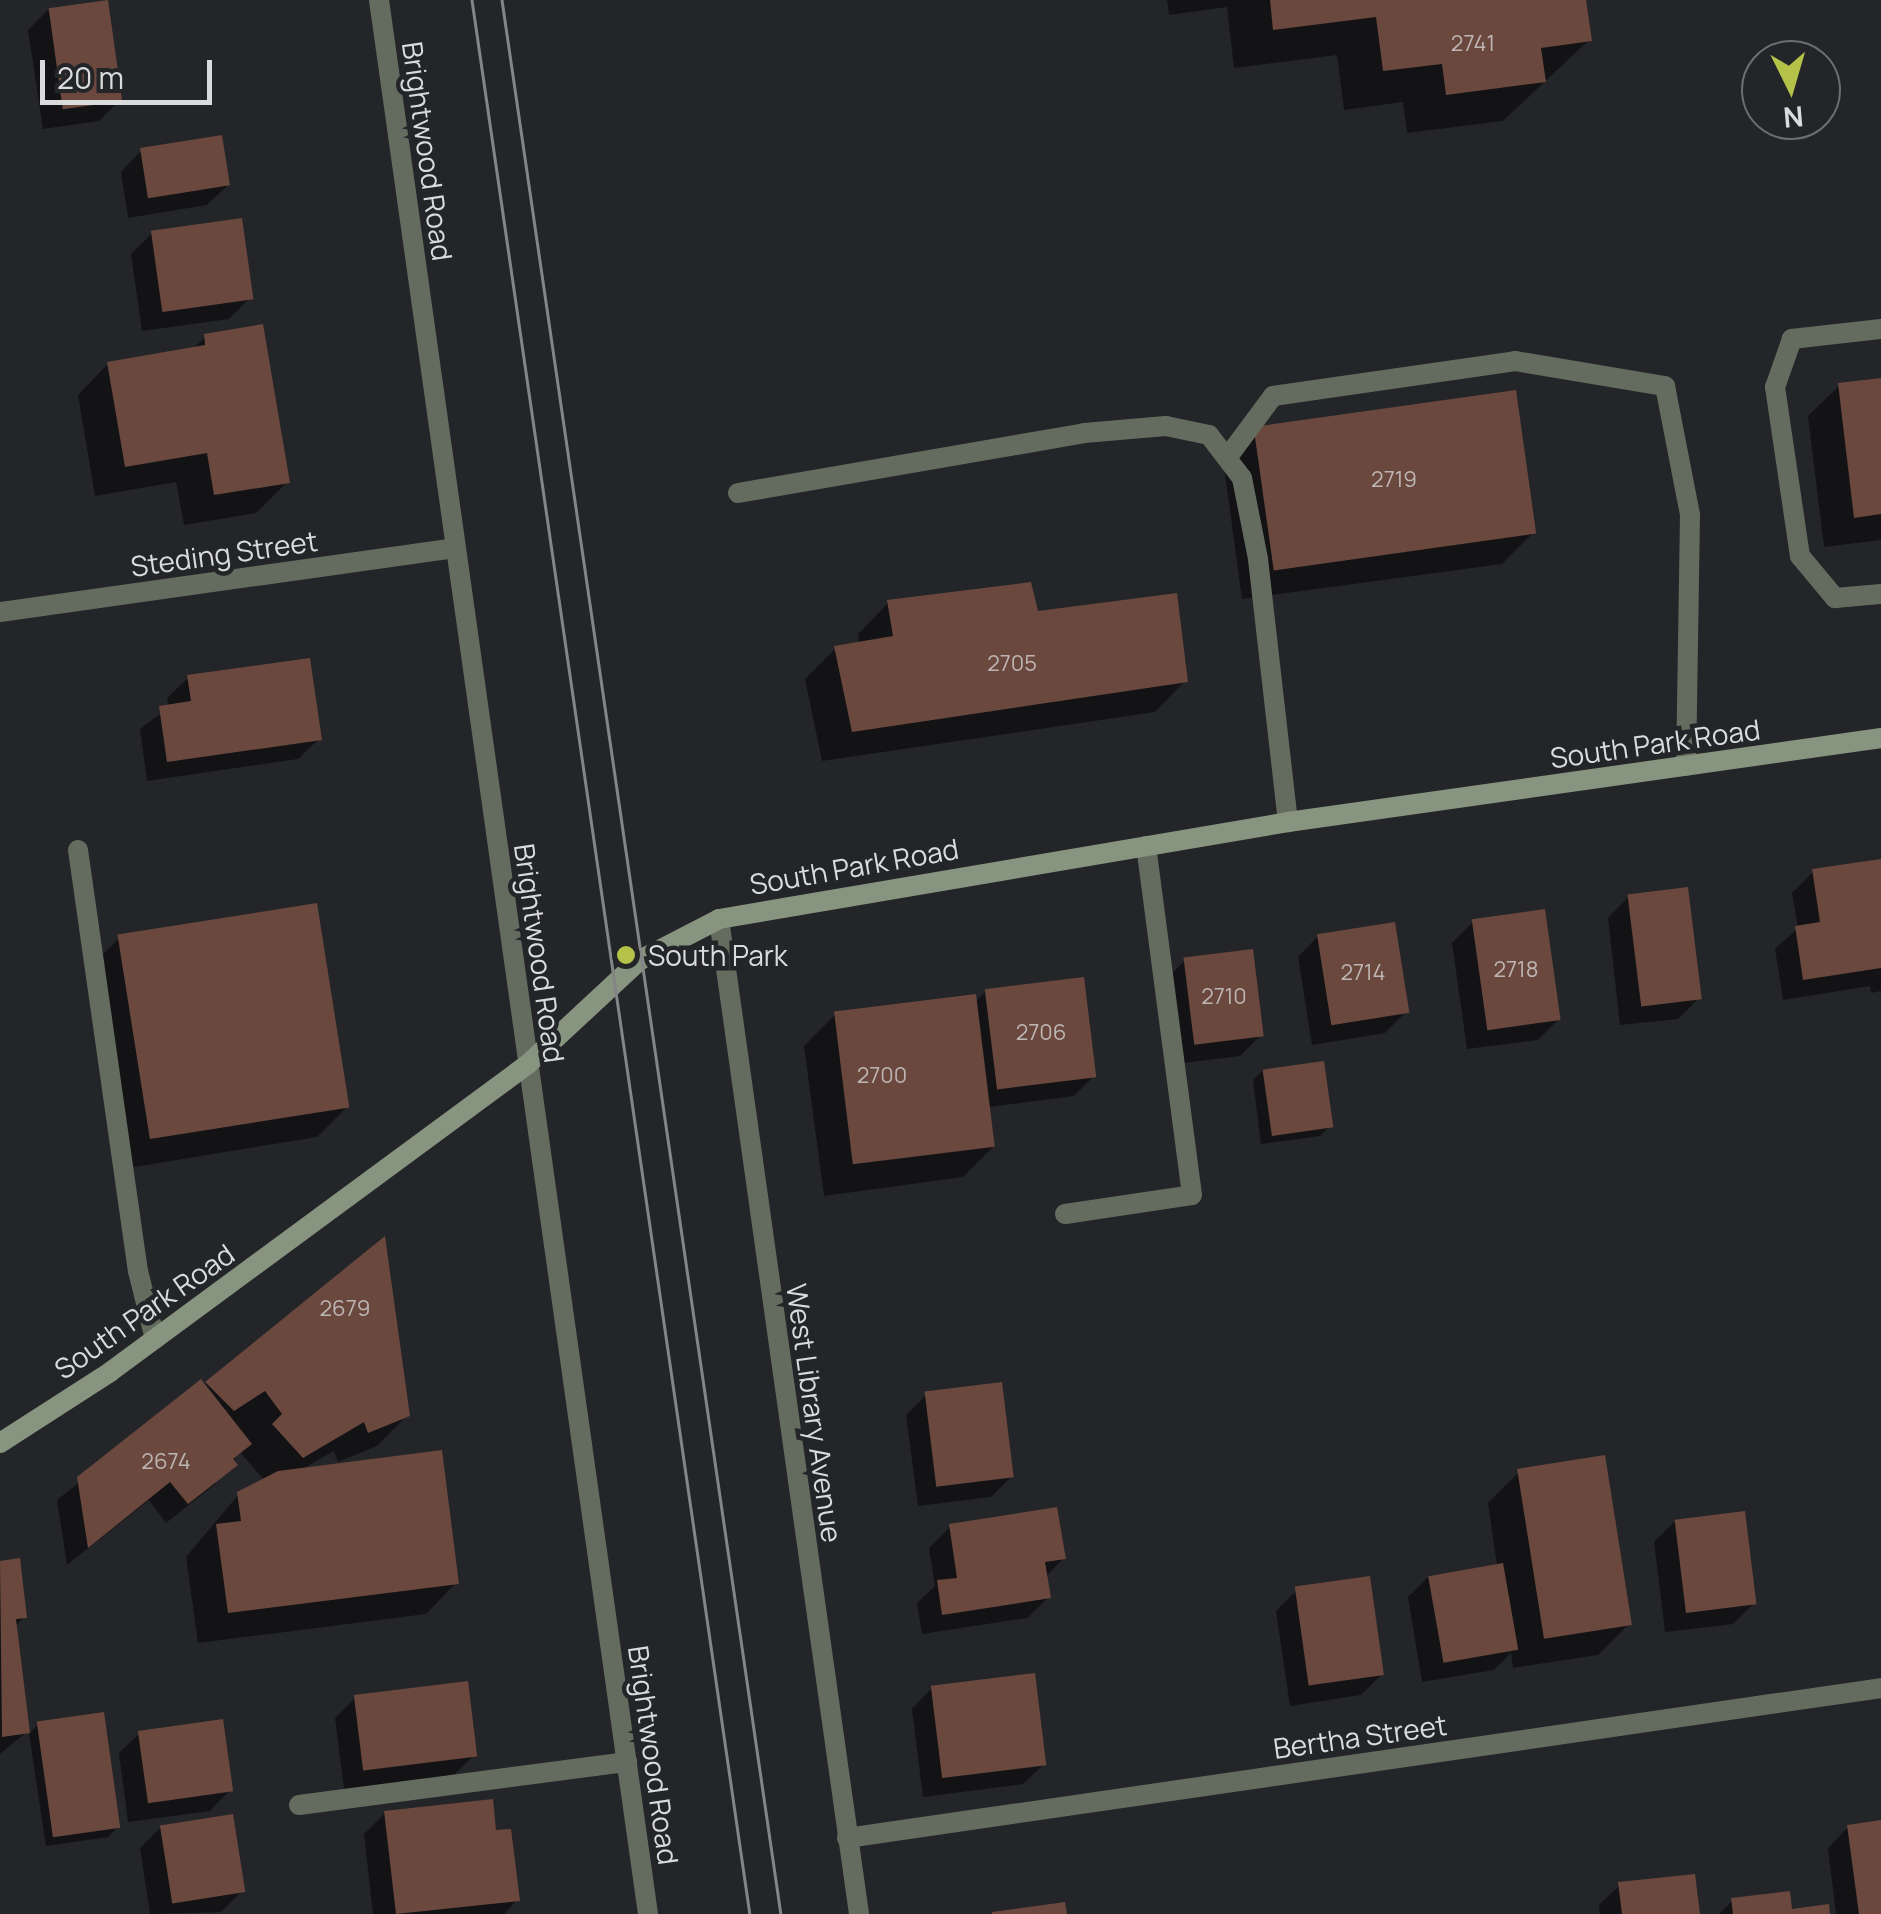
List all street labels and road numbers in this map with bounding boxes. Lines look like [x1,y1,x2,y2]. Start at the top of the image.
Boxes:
street label: Brightwood Road [396,39,460,263]
street label: Steding Street [128,523,320,583]
street label: South Park Road [1548,712,1762,774]
street label: South Park Road [747,831,961,901]
street label: Brightwood Road [508,841,572,1065]
street label: South Park Road [48,1237,240,1385]
street label: West Library Avenue [780,1281,850,1545]
street label: Brightwood Road [622,1643,686,1867]
street label: Bertha Street [1271,1707,1449,1765]

